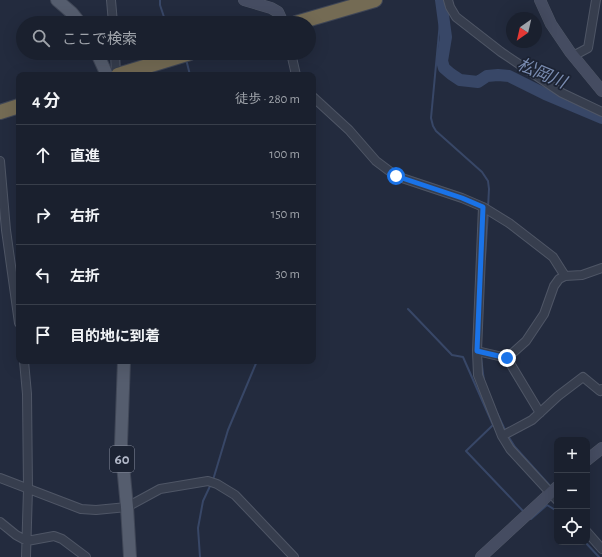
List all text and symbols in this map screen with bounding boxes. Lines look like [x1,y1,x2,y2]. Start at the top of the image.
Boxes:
north arrow [506,12,542,48]
search box [16,16,316,60]
icon: search [30,27,52,49]
text: ここで検索 [62,32,137,47]
water label: 松岡川 [515,55,571,92]
text: 4 分 [32,92,60,109]
text: 徒歩 · 280 m [235,93,300,106]
icon: ahead [32,144,54,166]
text: 100 m [269,148,300,161]
text: 直進 [70,149,100,164]
route start [387,167,405,185]
icon: right [32,204,54,226]
text: 150 m [271,208,300,221]
text: 右折 [70,209,100,224]
icon: left [32,264,54,286]
text: 30 m [275,268,300,281]
text: 左折 [70,269,100,284]
icon: arrive [32,324,54,346]
text: 目的地に到着 [70,329,160,344]
route end [498,349,516,367]
map controls [554,437,590,545]
button: + [554,437,590,473]
road number: 60 [110,446,134,472]
button: − [554,473,590,509]
button: locate [554,509,590,545]

